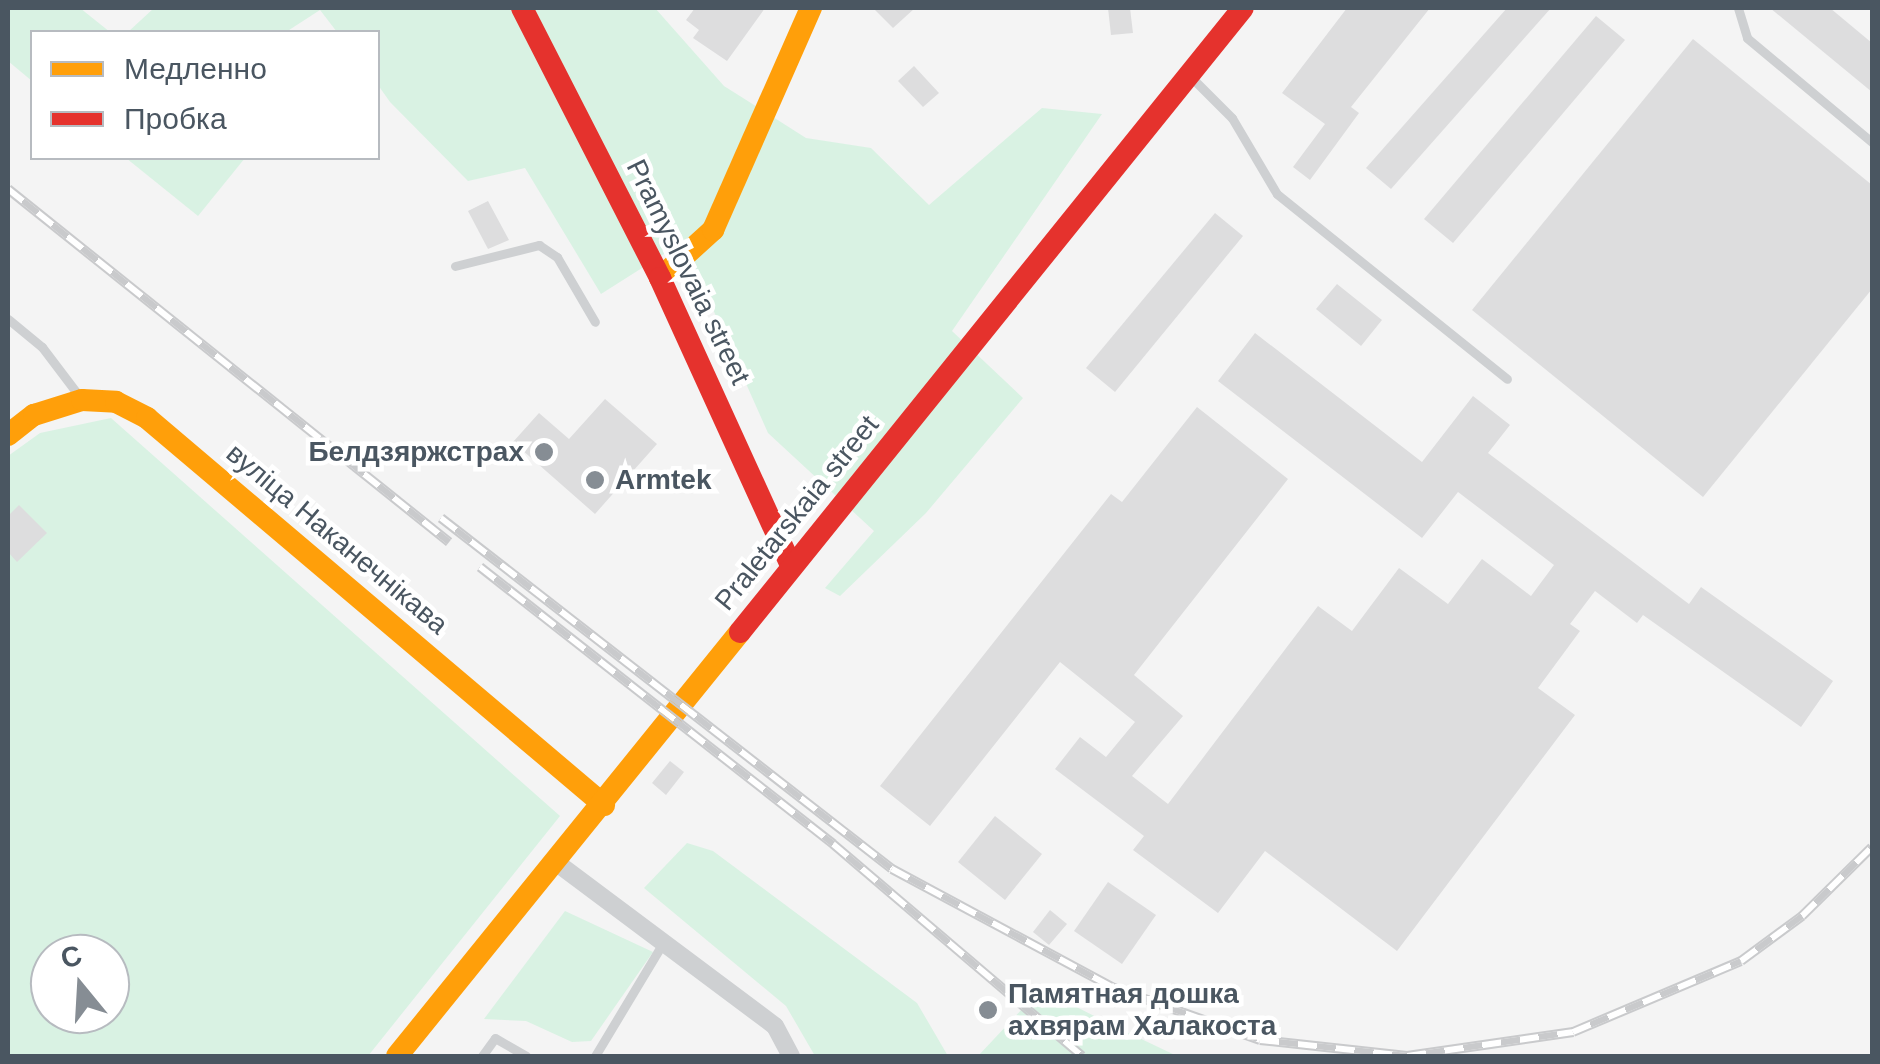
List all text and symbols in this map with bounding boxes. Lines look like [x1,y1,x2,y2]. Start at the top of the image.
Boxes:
legend [30,30,380,160]
text: Медленно [124,52,267,85]
text: Пробка [124,102,227,135]
street label: Pramyslovaia street [619,154,757,390]
street label: Praletarskaia street [708,409,886,617]
place label: Белдзяржстрах [308,435,524,469]
street label: вуліца Наканечнікава [219,437,455,641]
marker: Белдзяржстрах [533,441,555,463]
place label: Armtek [615,463,711,497]
marker: Armtek [584,469,606,491]
north arrow [30,934,130,1034]
text: С [57,939,86,975]
place label: Памятная дошка ахвярам Халакоста [1008,977,1276,1043]
marker: Памятная дошка ахвярам Халакоста [977,999,999,1021]

